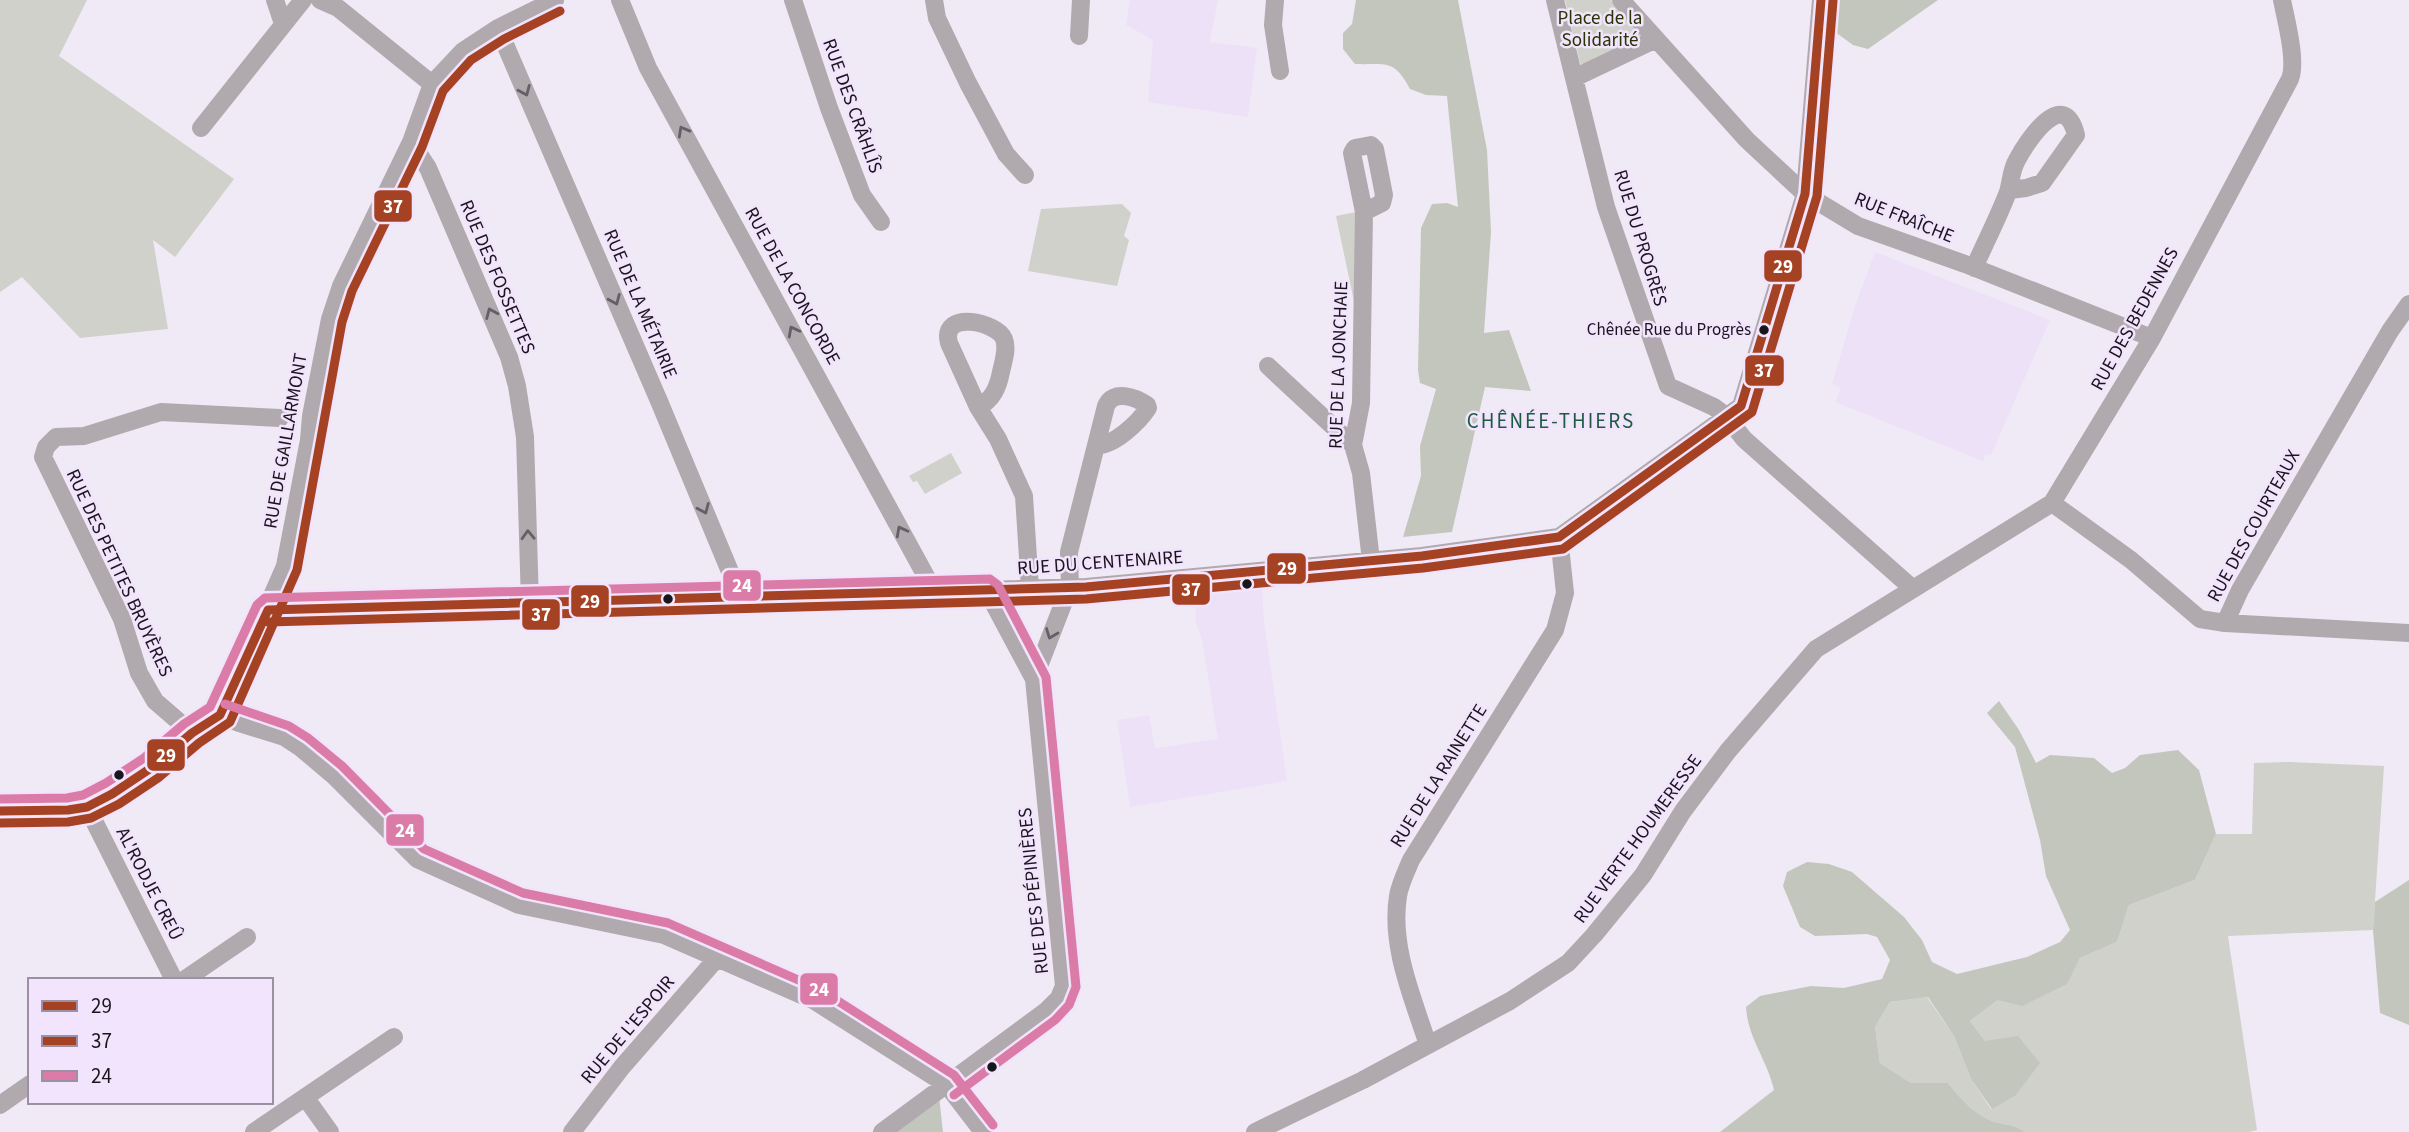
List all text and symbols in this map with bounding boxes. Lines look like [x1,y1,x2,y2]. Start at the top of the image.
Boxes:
park label: Place de la Solidarité [1558,5,1642,54]
street label: RUE DES CRÂHLÎS [815,35,889,177]
one-way arrow [517,83,531,96]
one-way arrow [678,126,691,139]
street label: RUE DU PROGRÈS [1606,166,1674,310]
street label: RUE FRAÎCHE [1850,186,1958,250]
line badge: 37 [373,189,413,223]
text: 37 [383,194,403,221]
street label: RUE DES FOSSETTES [452,196,542,358]
street label: RUE DE LA CONCORDE [737,202,847,370]
street label: RUE DE LA MÉTAIRIE [596,225,684,383]
street label: RUE DES BEDENNES [2084,242,2186,396]
line badge: 29 [1763,249,1803,283]
text: 29 [1773,254,1793,281]
street label: RUE DE LA JONCHAIE [1323,280,1355,450]
one-way arrow [607,292,621,305]
one-way arrow [485,308,499,320]
place label: Chênée Rue du Progrès [1587,318,1751,342]
marker: Chênée Rue du Progrès [1757,323,1771,337]
one-way arrow [788,325,801,338]
street label: RUE DE GAILLARMONT [257,351,315,531]
line badge: 37 [1744,354,1785,387]
text: 37 [1754,358,1774,385]
district label: CHÊNÉE-THIERS [1467,406,1635,436]
street label: RUE DES COURTEAUX [2201,445,2307,607]
street label: RUE DES PETITES BRUYÈRES [59,465,179,681]
one-way arrow [695,502,709,514]
one-way arrow [896,525,910,538]
one-way arrow [521,529,536,540]
street label: RUE DU CENTENAIRE [1016,544,1184,582]
line badge: 29 [1266,552,1307,585]
text: 29 [1277,556,1297,583]
line badge: 24 [722,569,762,602]
text: 24 [732,573,752,600]
line badge: 37 [1171,573,1211,606]
text: 37 [1181,577,1201,604]
unlabelled marker [1240,577,1254,591]
line badge: 29 [570,584,610,618]
text: 29 [580,589,600,616]
unlabelled marker [661,592,675,606]
line badge: 37 [521,598,561,631]
text: 37 [531,602,551,629]
one-way arrow [1046,628,1060,640]
street label: RUE DE LA RAINETTE [1384,699,1494,853]
line badge: 29 [146,738,186,772]
text: 29 [156,743,176,770]
street label: RUE VERTE HOUMERESSE [1567,749,1709,929]
unlabelled marker [112,768,126,782]
street label: RUE DES PÉPINIÈRES [1012,806,1056,976]
line badge: 24 [385,813,425,847]
text: 24 [395,818,415,845]
street label: AL'RODJE CREÛ [109,823,189,945]
street label: RUE DE L'ESPOIR [575,970,682,1090]
line badge: 24 [799,972,839,1006]
text: 24 [809,977,829,1004]
legend [28,978,273,1104]
text: 29 [91,991,112,1021]
text: 37 [91,1026,112,1056]
unlabelled marker [985,1060,999,1074]
text: 24 [91,1061,112,1091]

